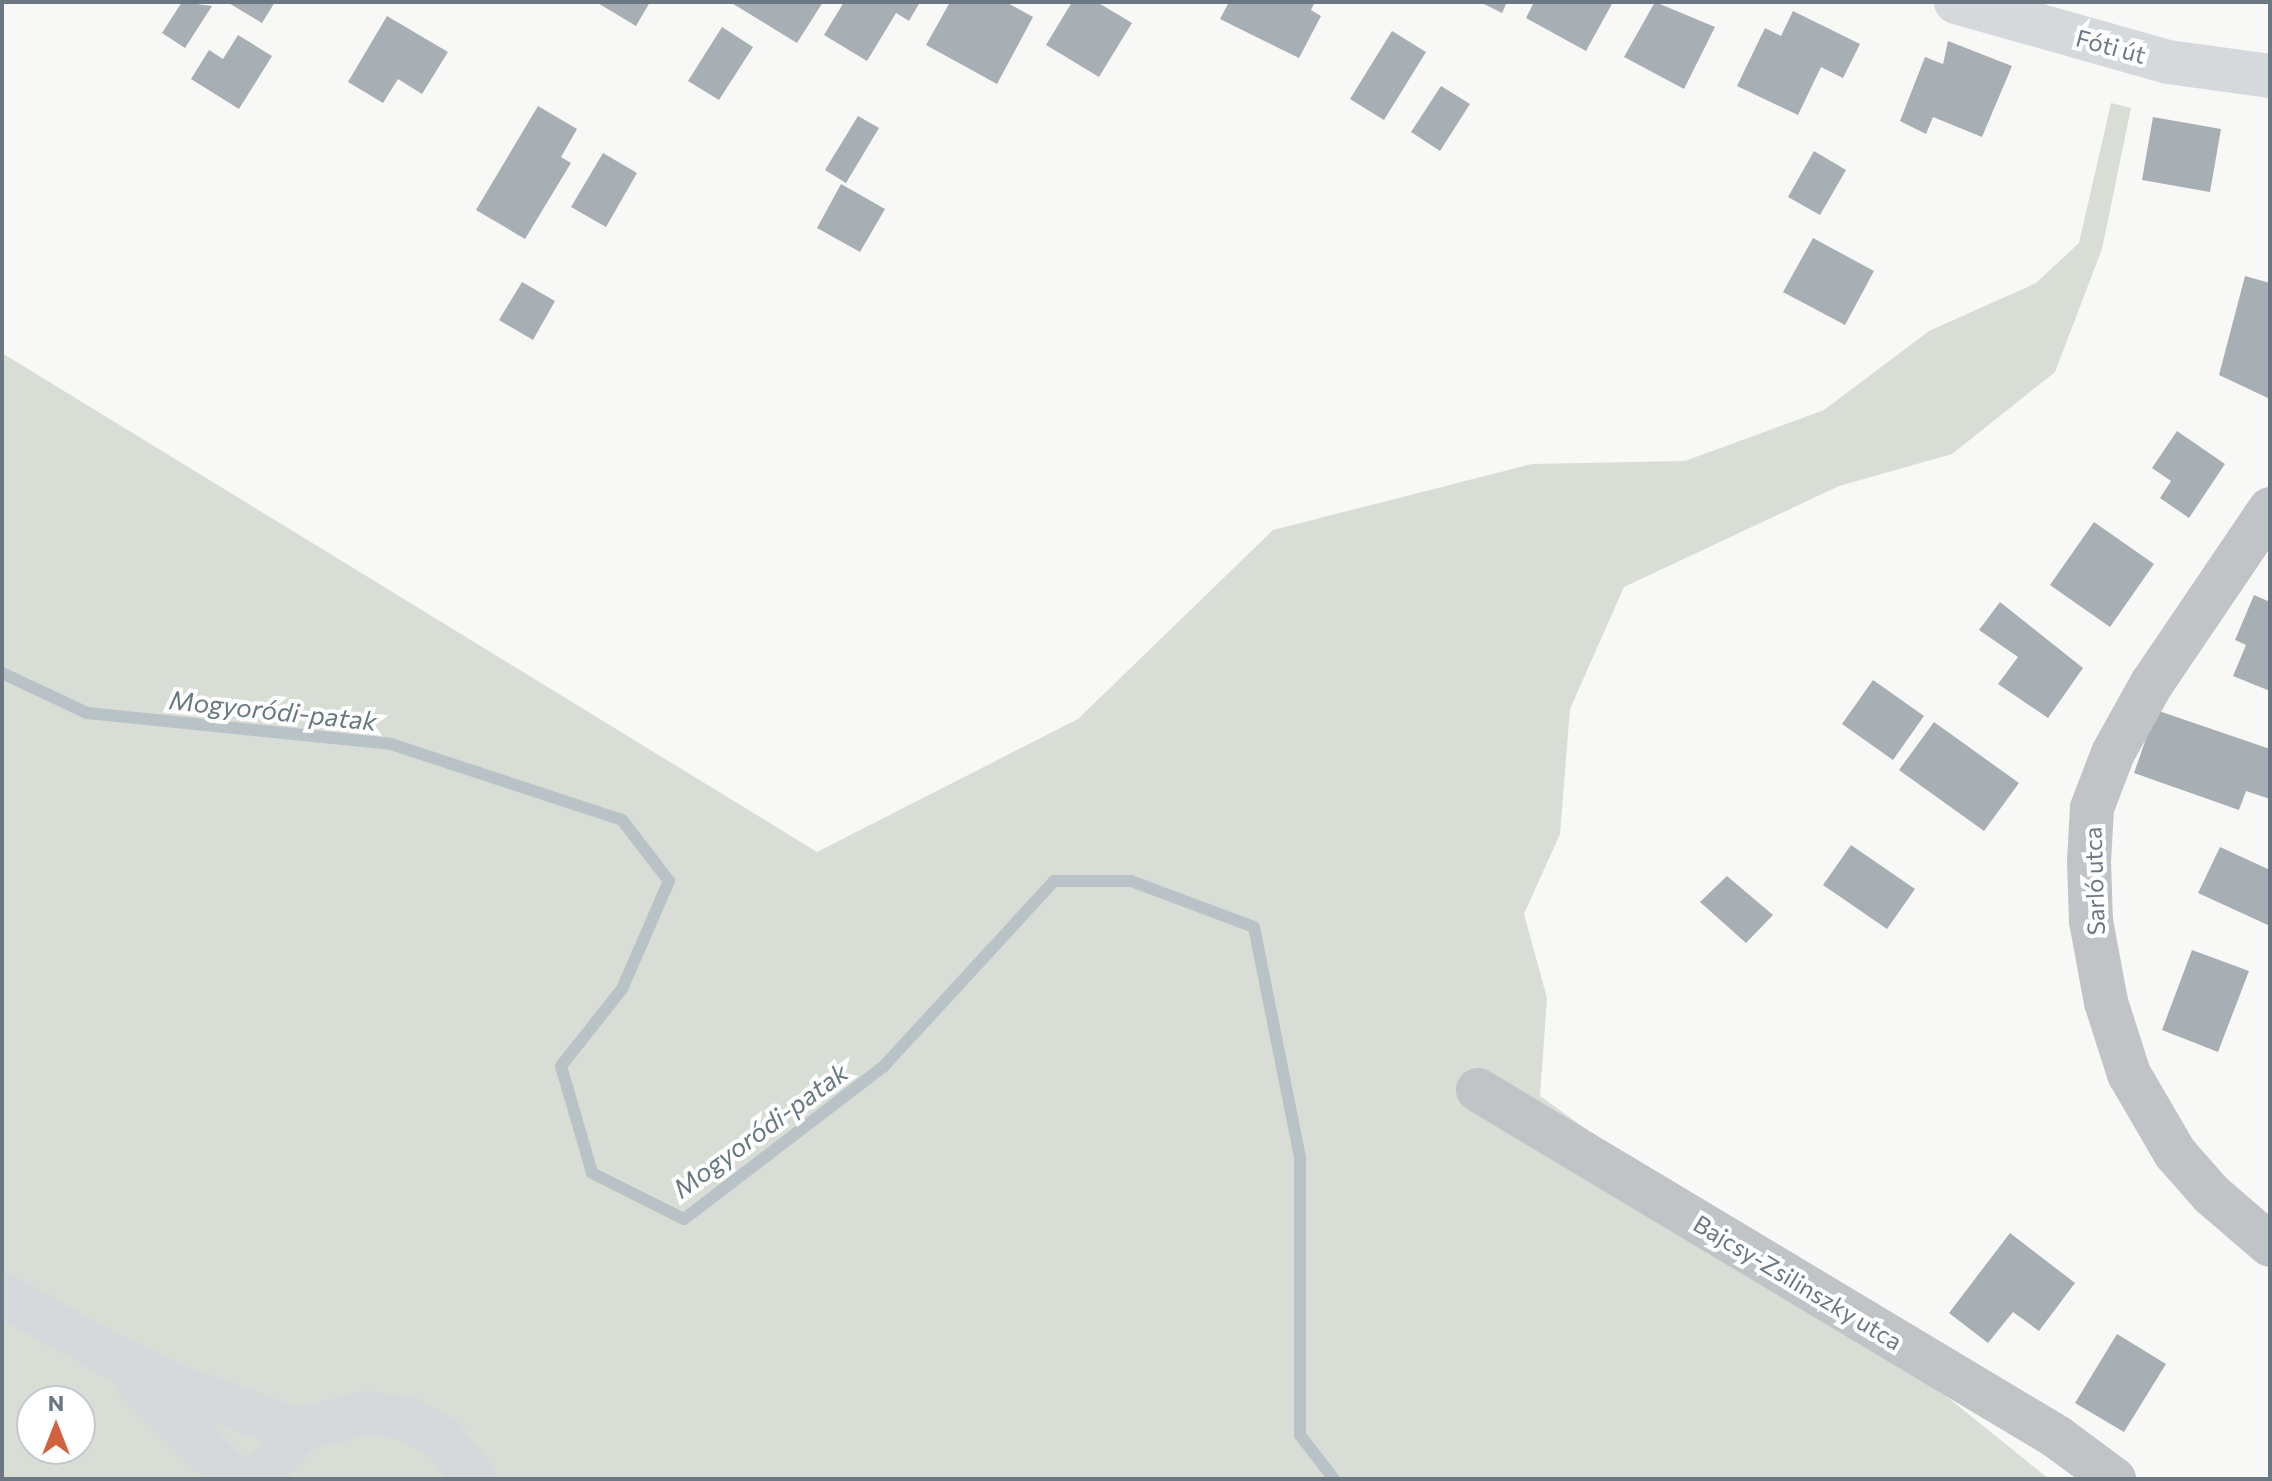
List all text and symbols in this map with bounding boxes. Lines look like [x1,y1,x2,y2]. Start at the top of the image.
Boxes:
street label: Fóti út [2073,23,2149,69]
water label: Mogyoródi-patak [168,684,378,736]
street label: Sarló utca [2078,826,2110,936]
water label: Mogyoródi-patak [666,1056,854,1204]
street label: Bajcsy-Zsilinszky utca [1689,1208,1907,1356]
north arrow [16,1385,96,1465]
text: N [48,1389,64,1416]

